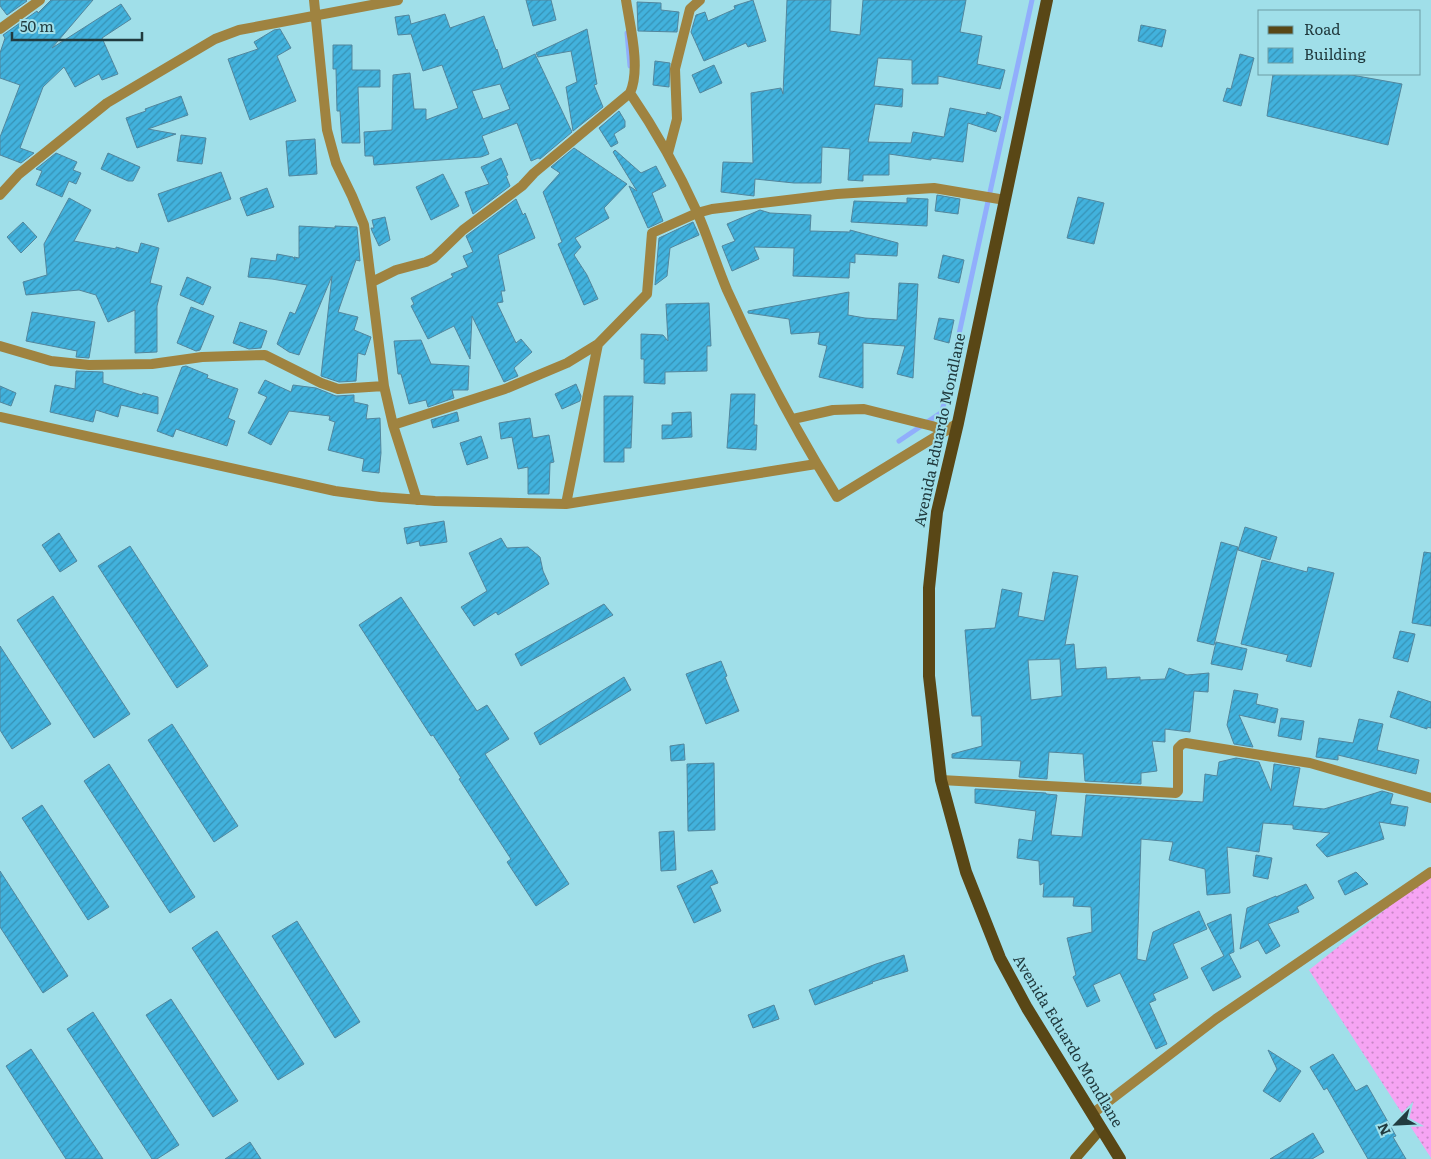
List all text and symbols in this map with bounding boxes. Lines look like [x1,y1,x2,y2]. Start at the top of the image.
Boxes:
scale bar [12,10,142,42]
legend [1258,10,1421,75]
text: 50 m [20,14,54,37]
text: Road [1304,17,1340,40]
text: Building [1304,42,1366,65]
street label: Avenida Eduardo Mondlane [907,330,970,529]
street label: Avenida Eduardo Mondlane [1009,950,1130,1131]
north arrow [1371,1099,1421,1149]
text: N [1372,1120,1395,1139]

